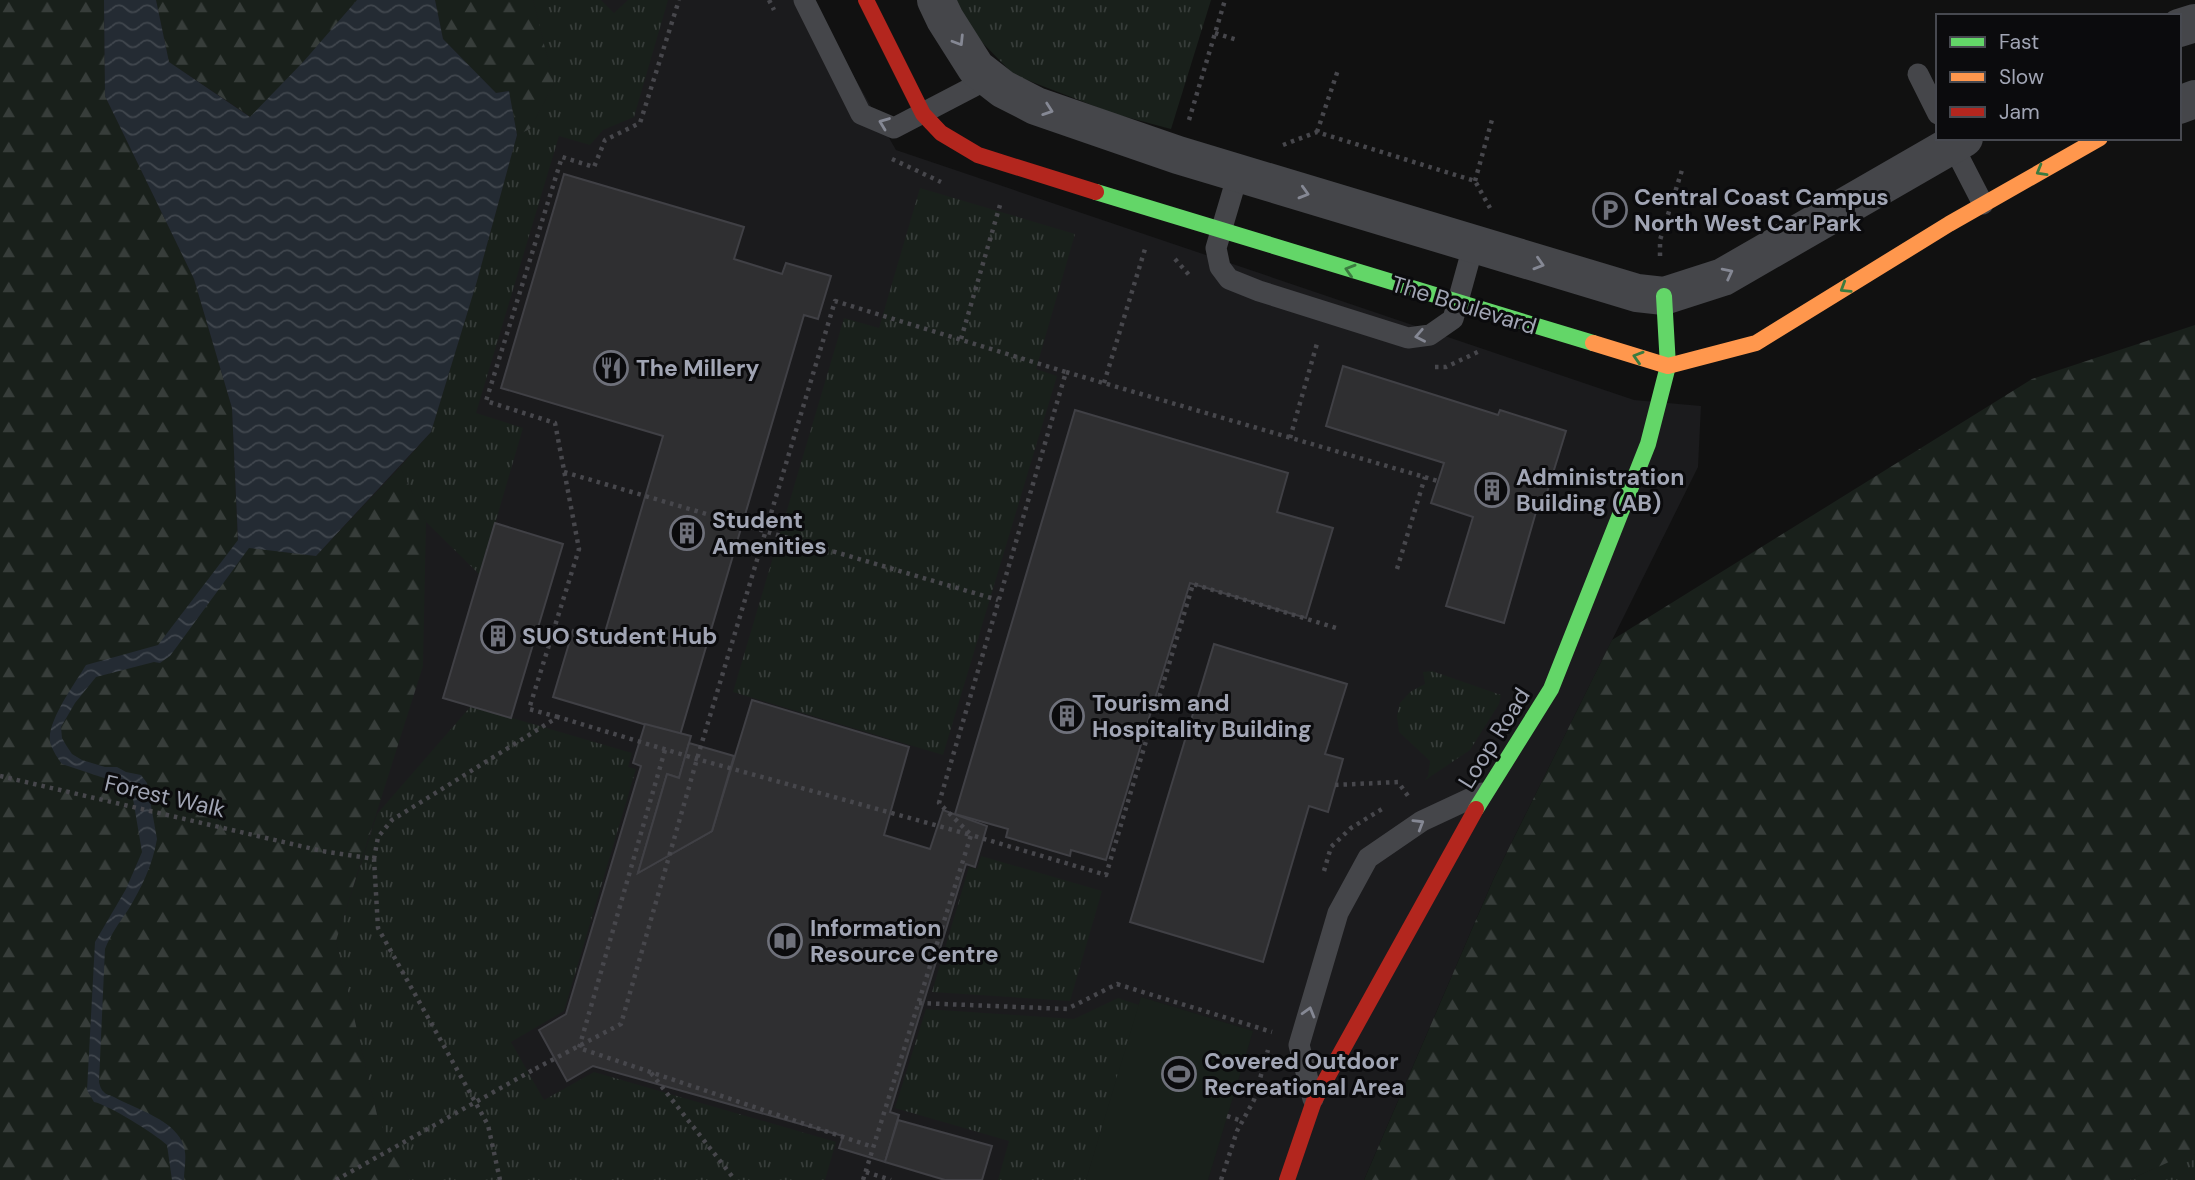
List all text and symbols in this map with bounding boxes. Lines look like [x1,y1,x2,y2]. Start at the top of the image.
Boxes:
legend [1936,14,2181,140]
text: Fast [1999,28,2039,56]
one-way arrow [951,34,964,47]
text: Slow [1999,63,2044,91]
text: Jam [1999,98,2040,126]
one-way arrow [1041,102,1054,116]
one-way arrow [878,117,890,131]
one-way arrow [2035,163,2048,176]
place label: Central Coast Campus North West Car Park [1634,182,1889,238]
one-way arrow [1298,185,1310,200]
parking icon: Central Coast Campus North West Car Park [1591,191,1629,229]
one-way arrow [1532,255,1544,270]
one-way arrow [1344,264,1356,279]
one-way arrow [1721,268,1733,282]
street label: The Boulevard [1388,269,1540,341]
one-way arrow [1840,279,1853,292]
one-way arrow [1414,328,1426,343]
restaurant icon: The Millery [592,349,630,387]
one-way arrow [1632,350,1644,365]
place label: The Millery [636,353,759,383]
place label: Administration Building (AB) [1516,462,1684,518]
building icon: Administration Building (AB) [1473,471,1511,509]
place label: Student Amenities [712,505,827,561]
building icon: Student Amenities [668,514,706,552]
building icon: SUO Student Hub [479,617,517,655]
place label: SUO Student Hub [522,621,717,651]
street label: Loop Road [1451,682,1537,794]
place label: Tourism and Hospitality Building [1092,688,1312,744]
building icon: Tourism and Hospitality Building [1048,697,1086,735]
street label: Forest Walk [102,768,229,825]
one-way arrow [1412,819,1425,832]
place label: Information Resource Centre [810,913,999,969]
library icon: Information Resource Centre [766,922,804,960]
one-way arrow [1301,1006,1315,1018]
place label: Covered Outdoor Recreational Area [1204,1046,1404,1102]
sports icon: Covered Outdoor Recreational Area [1160,1055,1198,1093]

